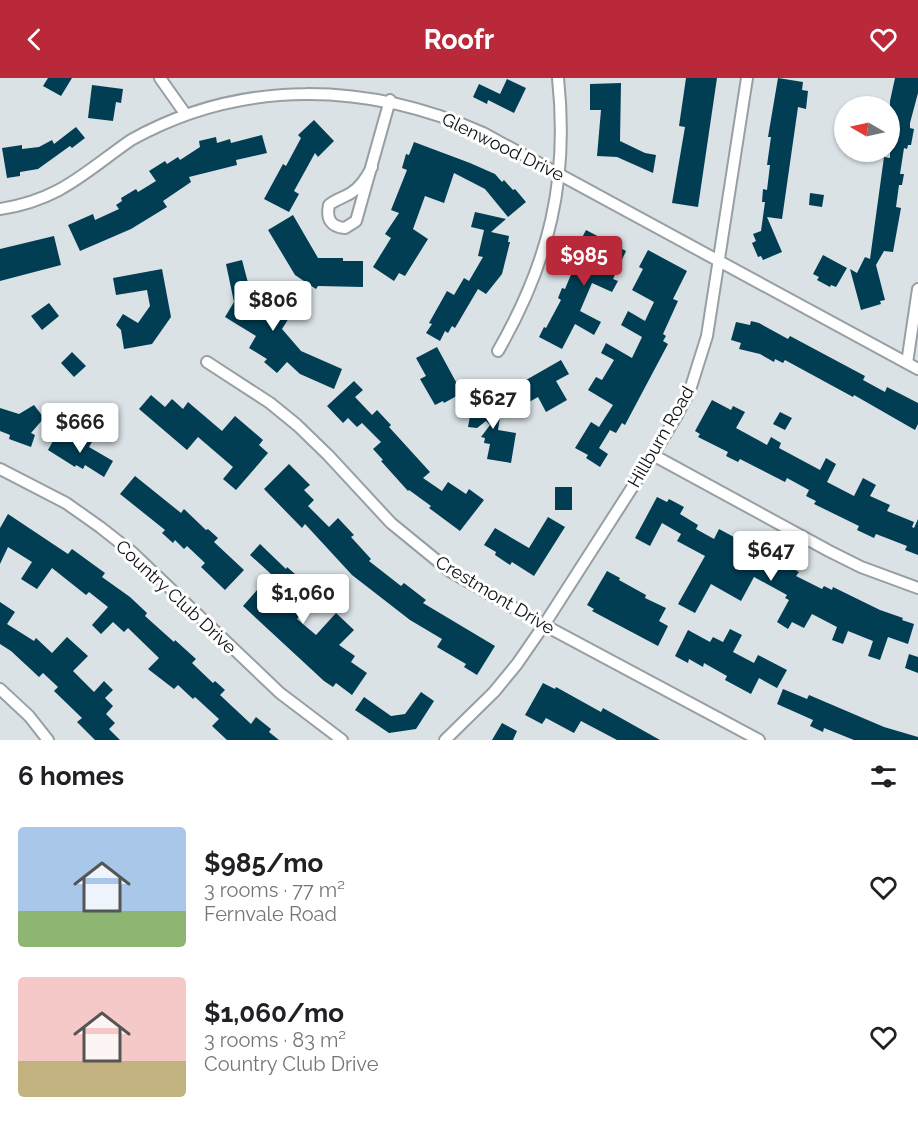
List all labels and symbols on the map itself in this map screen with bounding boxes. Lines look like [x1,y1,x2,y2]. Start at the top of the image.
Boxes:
north arrow [834,96,900,162]
street label: Glenwood Drive [439,108,568,185]
pin: $985 [548,236,620,287]
pin: $806 [237,281,309,332]
pin: $627 [457,379,529,430]
street label: Hillburn Road [623,382,698,491]
pin: $666 [44,403,116,454]
pin: $647 [735,531,807,582]
street label: Country Club Drive [112,535,241,658]
street label: Crestmont Drive [432,551,559,639]
pin: $1,060 [254,574,352,625]

